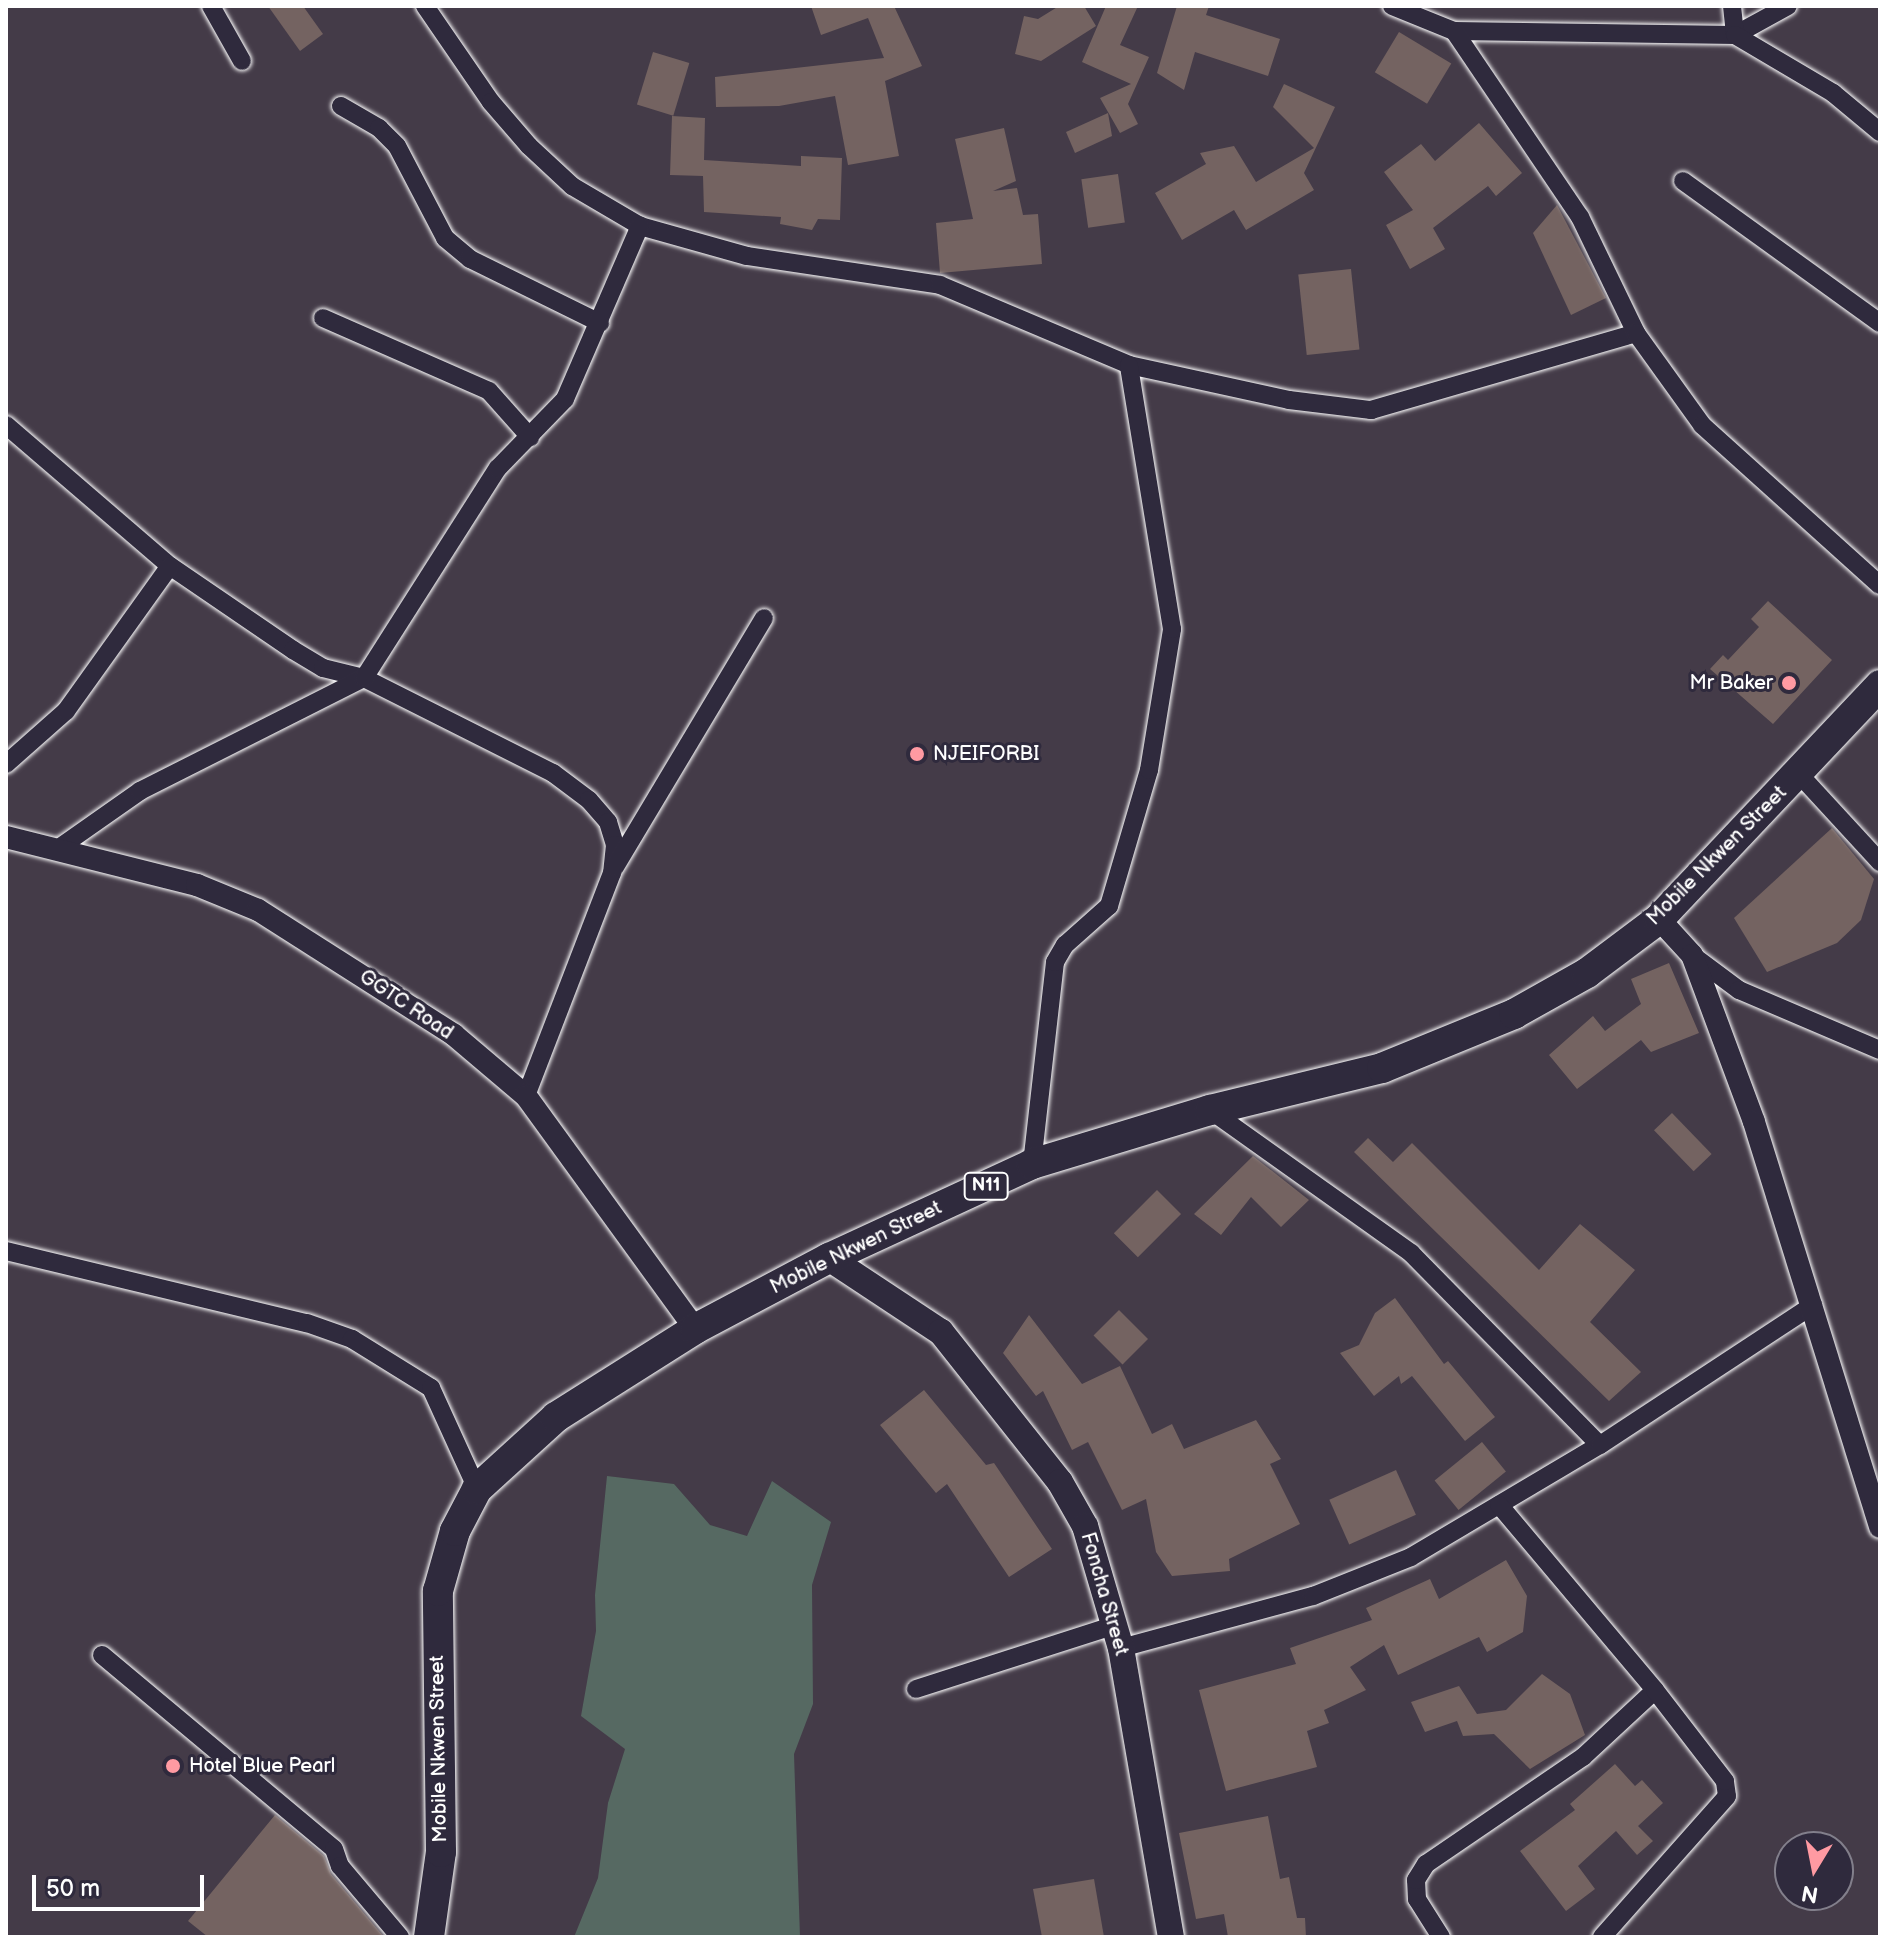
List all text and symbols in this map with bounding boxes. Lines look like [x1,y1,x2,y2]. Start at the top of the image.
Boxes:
place label: Mr Baker [1690,671,1773,695]
marker: Mr Baker [1780,674,1798,692]
place label: NJEIFORBI [933,742,1039,766]
marker: NJEIFORBI [908,745,926,763]
street label: Mobile Nkwen Street [1642,781,1792,931]
street label: GGTC Road [355,965,457,1045]
road number: N11 [962,1172,1010,1200]
street label: Mobile Nkwen Street [766,1196,946,1300]
street label: Foncha Street [1075,1530,1133,1658]
street label: Mobile Nkwen Street [425,1655,453,1843]
place label: Hotel Blue Pearl [189,1754,335,1778]
marker: Hotel Blue Pearl [164,1757,182,1775]
north arrow [1774,1831,1854,1911]
scale bar [36,1859,208,1909]
text: 50 m [46,1874,100,1903]
text: N [1800,1878,1821,1908]

